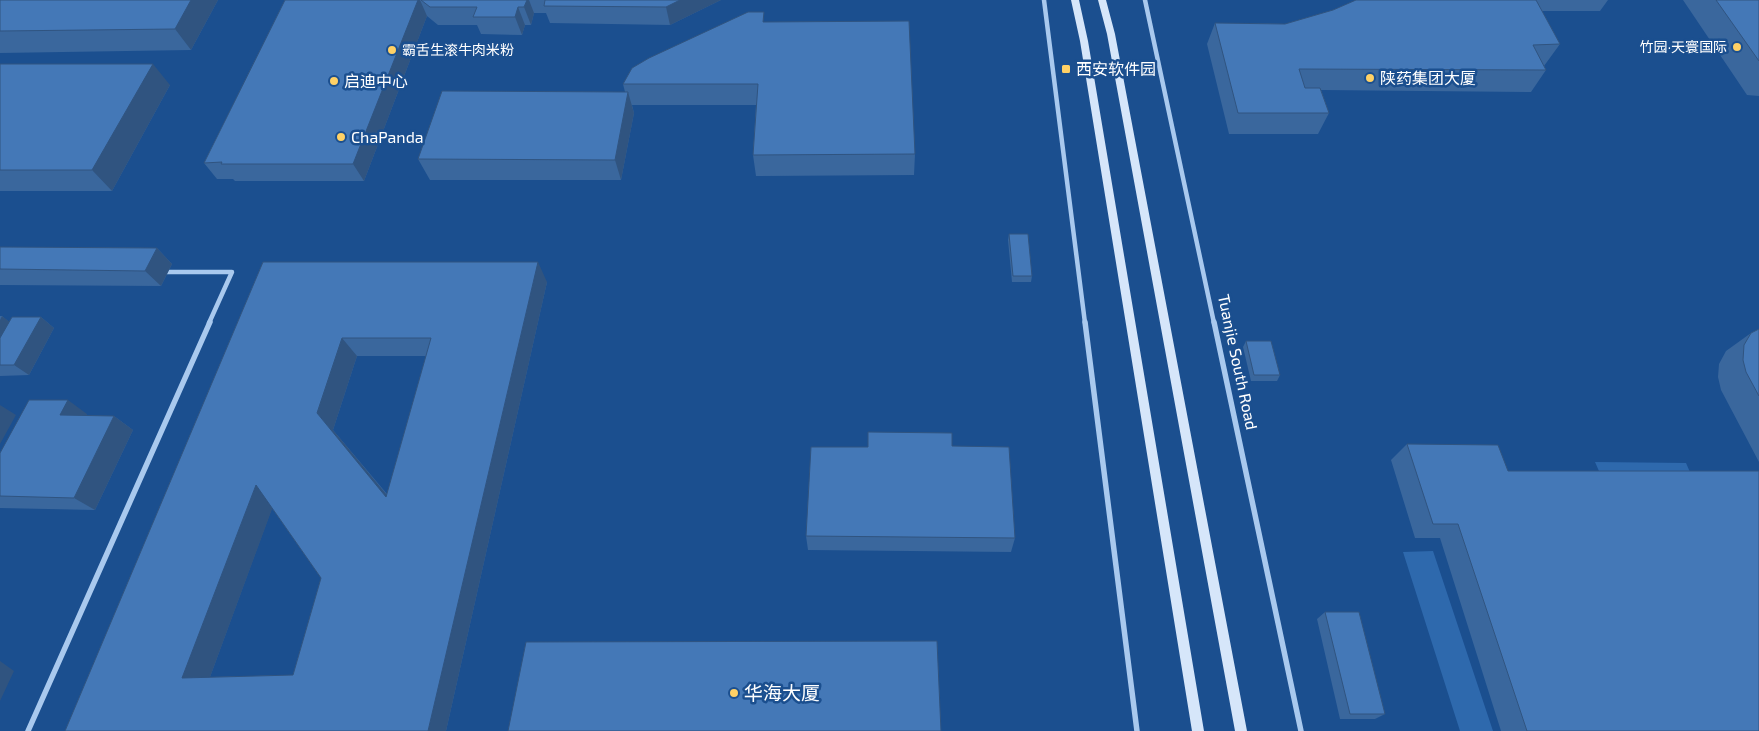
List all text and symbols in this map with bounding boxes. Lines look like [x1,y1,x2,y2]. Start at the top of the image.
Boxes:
place label: 竹园·天寰国际 [1640,38,1727,55]
place label: 霸舌生滚牛肉米粉 [402,41,514,58]
marker: 竹园·天寰国际 [1731,41,1743,53]
marker: 霸舌生滚牛肉米粉 [386,44,398,56]
place label: 西安软件园 [1076,59,1156,78]
marker: 西安软件园 [1060,63,1072,75]
place label: 陕药集团大厦 [1380,68,1476,87]
place label: 启迪中心 [344,71,408,90]
marker: 陕药集团大厦 [1364,72,1376,84]
marker: 启迪中心 [328,75,340,87]
place label: ChaPanda [351,127,424,146]
marker: ChaPanda [335,131,347,143]
street label: Tuanjie South Road [1214,292,1262,432]
place label: 华海大厦 [744,681,820,704]
marker: 华海大厦 [728,687,740,699]

